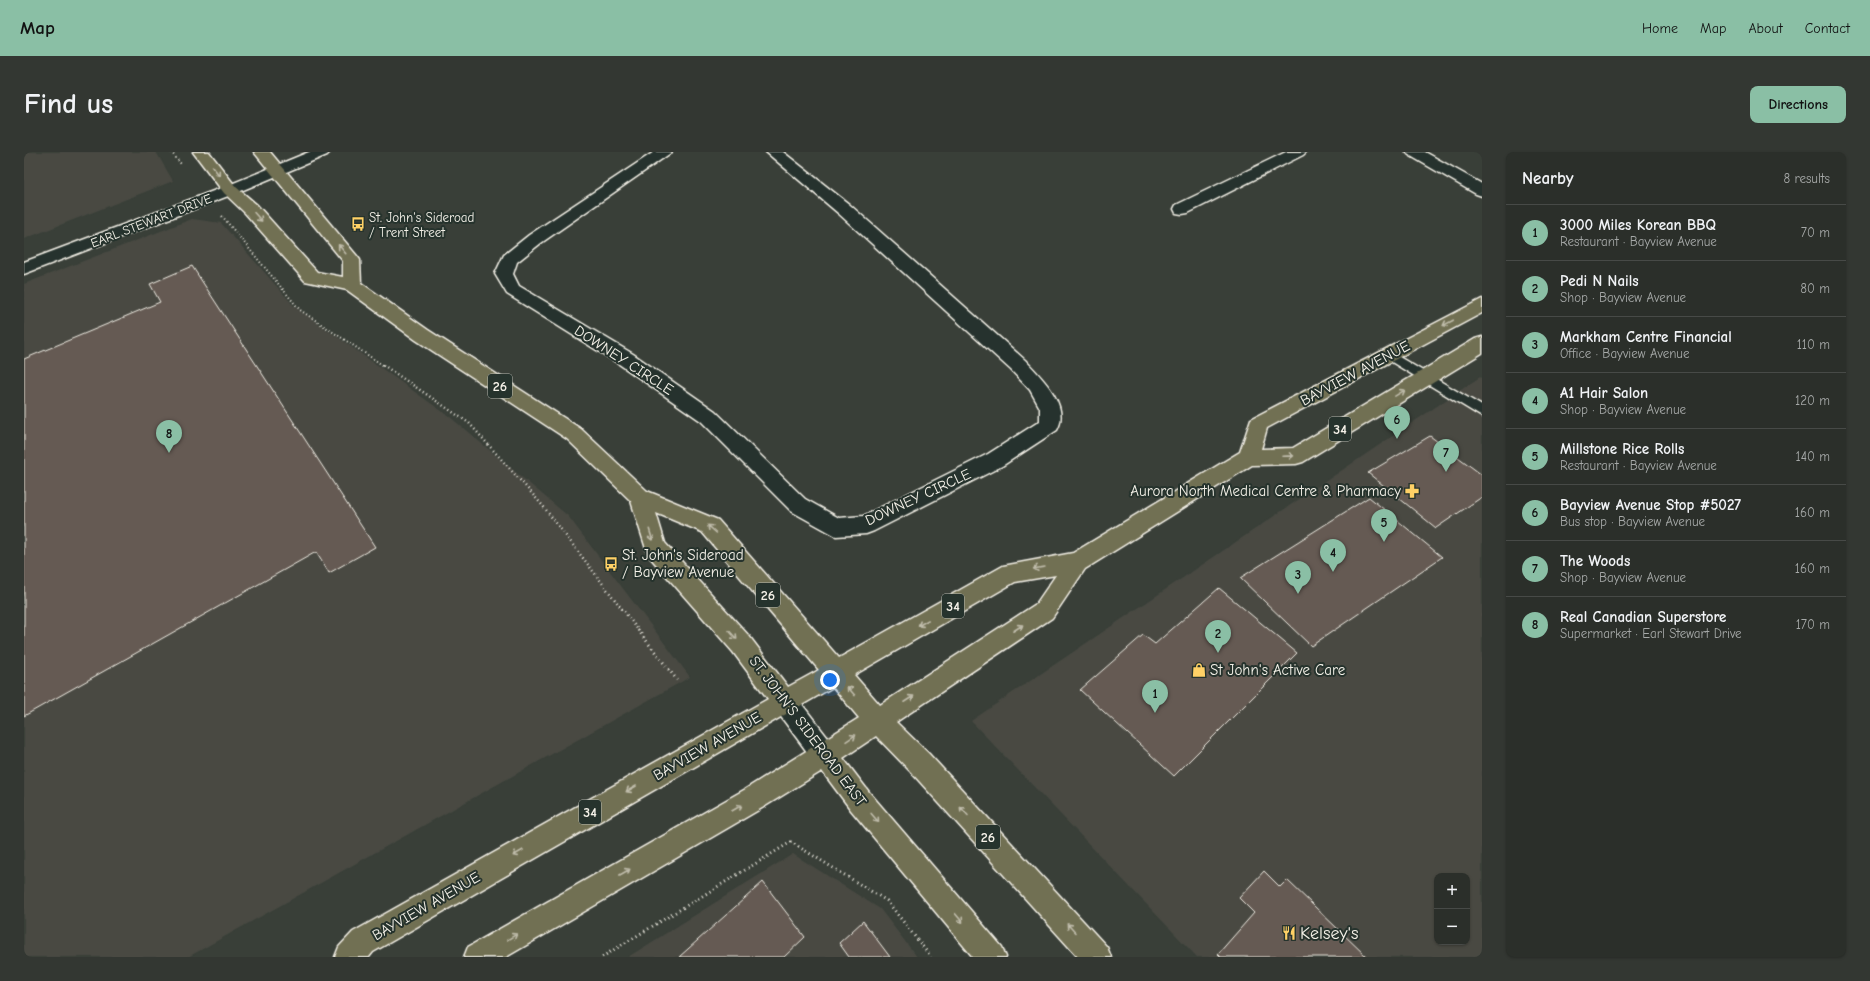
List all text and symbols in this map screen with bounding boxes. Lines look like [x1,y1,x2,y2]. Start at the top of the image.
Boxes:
text: Map [20,17,55,39]
text: Home [1642,20,1678,37]
text: Map [1700,20,1726,37]
text: About [1748,20,1783,37]
text: Contact [1805,20,1850,37]
button: Directions [1750,86,1846,123]
text: Find us [24,88,113,120]
one-way arrow [212,165,220,176]
text: Nearby [1522,169,1573,188]
text: 8 results [1784,171,1830,186]
street label: EARL STEWART DRIVE [88,190,214,251]
place label: St. John's Sideroad / Trent Street [369,210,474,240]
one-way arrow [253,212,263,222]
bus stop icon: St. John's Sideroad / Trent Street [350,216,366,232]
text: 3000 Miles Korean BBQ [1560,216,1716,234]
text: 1 [1532,225,1538,240]
text: 70 m [1801,225,1830,240]
text: Restaurant · Bayview Avenue [1560,234,1717,249]
one-way arrow [337,244,346,254]
text: Pedi N Nails [1560,272,1639,290]
text: 2 [1532,281,1538,296]
text: 80 m [1800,281,1830,296]
text: Shop · Bayview Avenue [1560,290,1686,305]
one-way arrow [1442,320,1454,327]
street label: DOWNEY CIRCLE [571,321,677,399]
text: Markham Centre Financial [1560,328,1732,346]
street label: BAYVIEW AVENUE [1297,337,1413,409]
text: 3 [1532,337,1538,352]
text: 110 m [1797,337,1830,352]
text: Office · Bayview Avenue [1560,346,1690,361]
road number: 26 [488,374,512,398]
text: A1 Hair Salon [1560,384,1648,402]
one-way arrow [1395,389,1406,397]
text: 4 [1532,393,1538,408]
text: 120 m [1795,393,1830,408]
text: Shop · Bayview Avenue [1560,402,1686,417]
pin: 6 [1384,406,1410,439]
road number: 34 [1329,417,1351,441]
pin: 8 [156,420,182,453]
pin: 7 [1433,439,1459,472]
text: Millstone Rice Rolls [1560,440,1684,458]
text: 5 [1532,449,1538,464]
text: 140 m [1796,449,1830,464]
one-way arrow [1281,452,1294,460]
text: Restaurant · Bayview Avenue [1560,458,1717,473]
street label: DOWNEY CIRCLE [862,465,974,529]
place label: Aurora North Medical Centre & Pharmacy [1130,482,1401,500]
pharmacy icon: Aurora North Medical Centre & Pharmacy [1404,483,1420,499]
text: Bayview Avenue Stop #5027 [1560,496,1741,514]
text: 6 [1532,505,1538,520]
text: 160 m [1795,505,1830,520]
pin: 5 [1371,509,1397,542]
text: Bus stop · Bayview Avenue [1560,514,1705,529]
one-way arrow [707,524,717,533]
one-way arrow [648,528,656,540]
pin: 4 [1320,539,1346,572]
place label: St. John's Sideroad / Bayview Avenue [622,546,744,581]
text: The Woods [1560,552,1630,570]
bus stop icon: St. John's Sideroad / Bayview Avenue [603,556,619,572]
pin: 3 [1285,561,1311,594]
text: 7 [1532,561,1538,576]
text: 160 m [1795,561,1830,576]
one-way arrow [1033,565,1046,573]
text: Shop · Bayview Avenue [1560,570,1686,585]
road number: 26 [756,583,780,607]
road number: 34 [942,594,964,618]
text: Real Canadian Superstore [1560,608,1726,626]
text: 8 [1532,617,1538,632]
text: 170 m [1796,617,1830,632]
one-way arrow [917,620,929,628]
pin: 2 [1205,620,1231,653]
one-way arrow [1012,624,1023,632]
text: Supermarket · Earl Stewart Drive [1560,626,1742,641]
one-way arrow [728,629,737,640]
street label: ST. JOHN'S SIDEROAD EAST [746,652,871,810]
place label: St John's Active Care [1210,661,1346,679]
shop icon: St John's Active Care [1191,662,1207,678]
your location [820,670,840,690]
pin: 1 [1142,680,1168,713]
one-way arrow [847,686,856,696]
one-way arrow [903,695,914,703]
street label: BAYVIEW AVENUE [650,708,764,784]
one-way arrow [845,733,857,741]
one-way arrow [625,786,637,793]
road number: 34 [579,800,601,824]
one-way arrow [731,804,743,812]
one-way arrow [960,806,969,817]
one-way arrow [870,813,879,824]
road number: 26 [976,825,1000,849]
one-way arrow [512,850,524,858]
street label: BAYVIEW AVENUE [369,868,483,944]
one-way arrow [618,868,630,876]
map controls [1434,873,1470,945]
button: + [1434,873,1470,909]
button: − [1434,909,1470,945]
one-way arrow [954,912,963,923]
one-way arrow [1066,923,1075,933]
place label: Kelsey's [1300,923,1359,944]
restaurant icon: Kelsey's [1281,925,1297,941]
one-way arrow [506,933,518,941]

